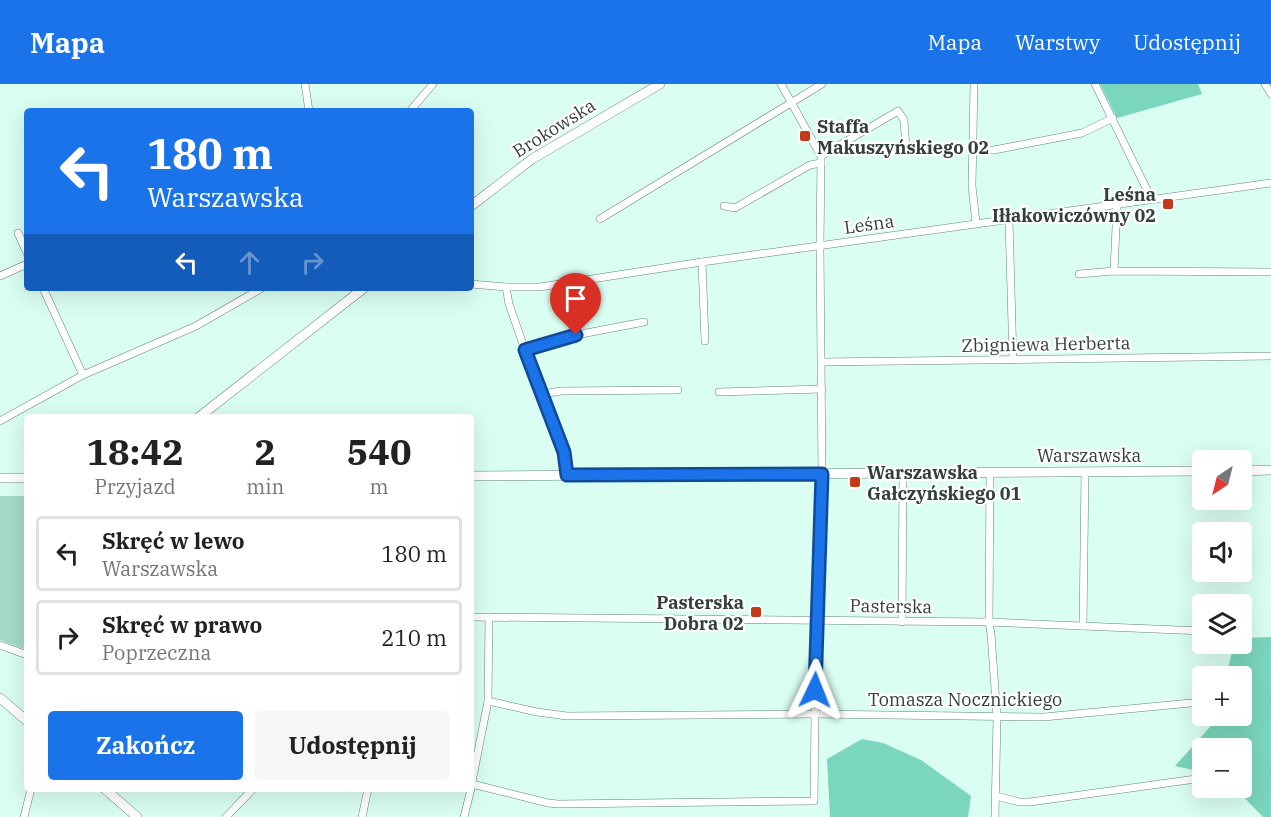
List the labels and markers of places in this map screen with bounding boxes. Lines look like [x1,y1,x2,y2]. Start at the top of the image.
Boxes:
place label: Staffa Makuszyńskiego 02 [817,115,989,159]
marker: Staffa Makuszyńskiego 02 [798,129,812,143]
place label: Leśna Iłłakowiczówny 02 [992,183,1156,227]
marker: Leśna Iłłakowiczówny 02 [1161,197,1175,211]
pin [550,273,601,335]
place label: Warszawska Gałczyńskiego 01 [867,461,1022,505]
marker: Warszawska Gałczyńskiego 01 [848,475,862,489]
place label: Pasterska Dobra 02 [656,591,744,635]
marker: Pasterska Dobra 02 [749,605,763,619]

